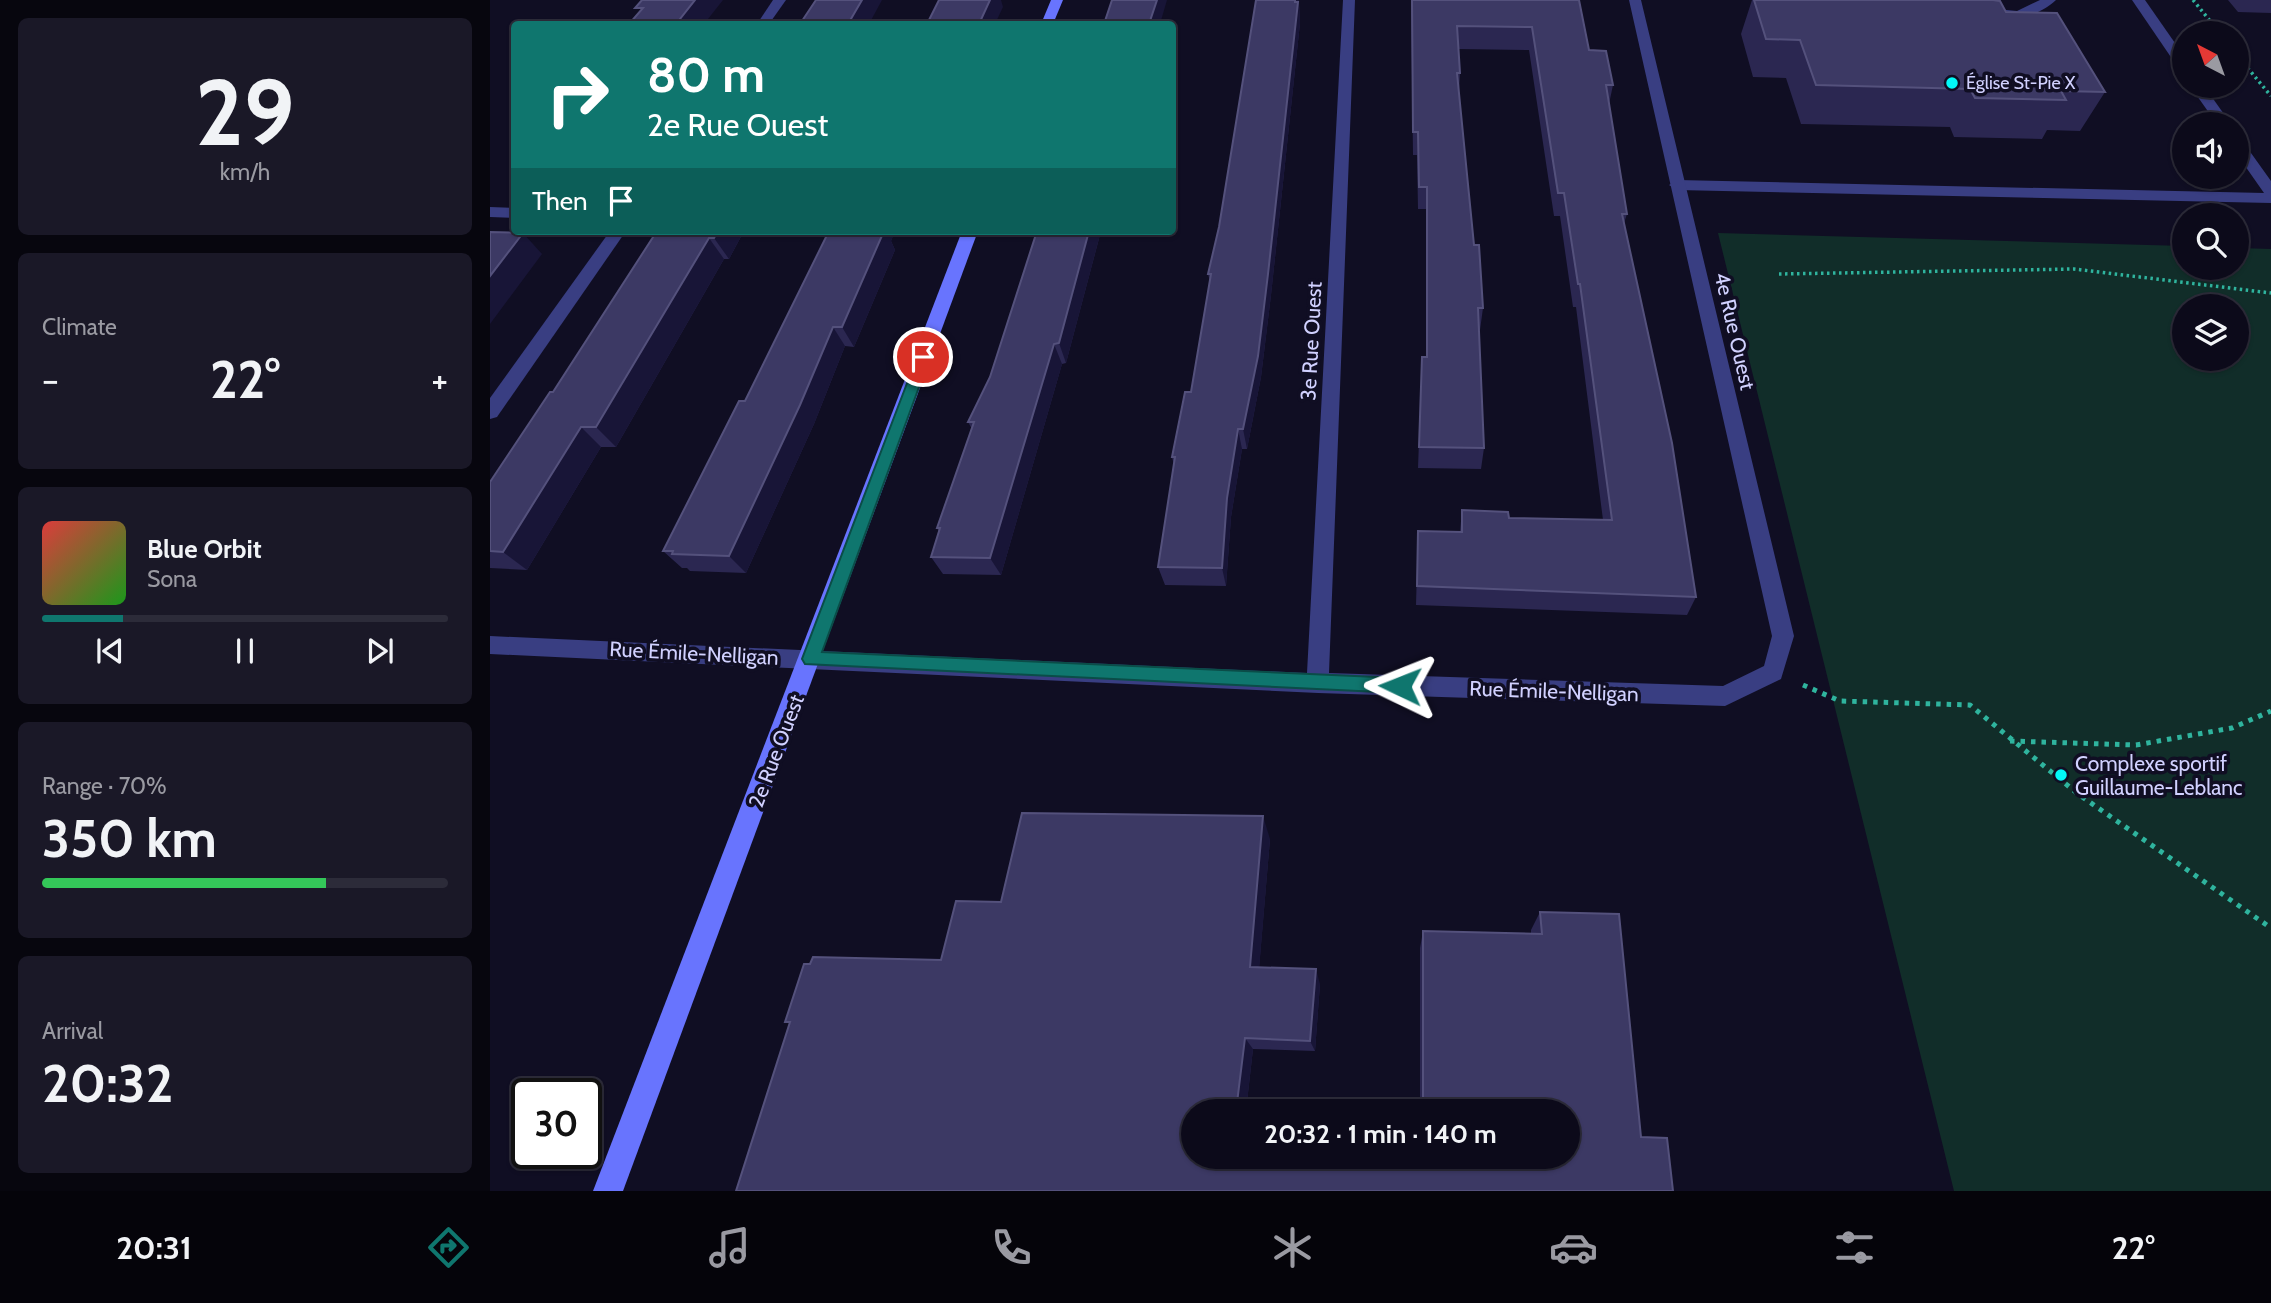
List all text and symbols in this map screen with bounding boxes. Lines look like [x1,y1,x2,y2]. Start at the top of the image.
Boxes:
north arrow [2172,21,2249,98]
map controls [2172,21,2249,371]
text: 80 m [647,45,765,104]
icon: right [532,49,623,140]
text: 29 [195,57,295,168]
place label: Église St-Pie X [1966,72,2076,94]
marker: Église St-Pie X [1944,75,1960,91]
text: 2e Rue Ouest [647,105,828,144]
button: sound [2172,112,2249,189]
text: km/h [220,158,270,186]
icon: arrive [602,182,640,220]
text: Then [532,185,588,217]
button: search [2172,203,2249,280]
street label: 4e Rue Ouest [1709,270,1761,392]
street label: 3e Rue Ouest [1295,281,1327,401]
button: layers [2172,294,2249,371]
text: Climate [42,313,117,341]
pin [893,327,953,387]
icon: arrive [904,338,942,376]
text: 22° [210,348,280,411]
text: − [42,356,59,403]
text: + [431,356,448,403]
text: Blue Orbit [147,533,262,565]
text: Sona [147,565,197,593]
icon: previous [91,632,129,670]
icon: pause [226,632,264,670]
icon: next [361,632,399,670]
street label: Rue Émile-Nelligan [609,636,779,670]
position arrow [1363,649,1437,723]
street label: Rue Émile-Nelligan [1469,676,1639,706]
street label: 2e Rue Ouest [743,691,809,811]
place label: Complexe sportif Guillaume-Leblanc [2075,751,2243,800]
marker: Complexe sportif Guillaume-Leblanc [2053,767,2069,783]
text: Range · 70% [42,772,167,800]
text: 350 km [42,807,217,870]
text: Arrival [42,1017,103,1045]
text: 20:32 [42,1052,173,1115]
speed limit sign: 30 [511,1078,602,1169]
text: 20:32 · 1 min · 140 m [1264,1118,1497,1150]
icon: directions [424,1223,473,1272]
icon: music [705,1223,754,1272]
icon: phone [987,1223,1036,1272]
icon: climate [1268,1223,1317,1272]
icon: car [1549,1223,1598,1272]
icon: filters [1830,1223,1879,1272]
text: 20:31 [116,1228,192,1267]
text: 22° [2112,1228,2155,1267]

